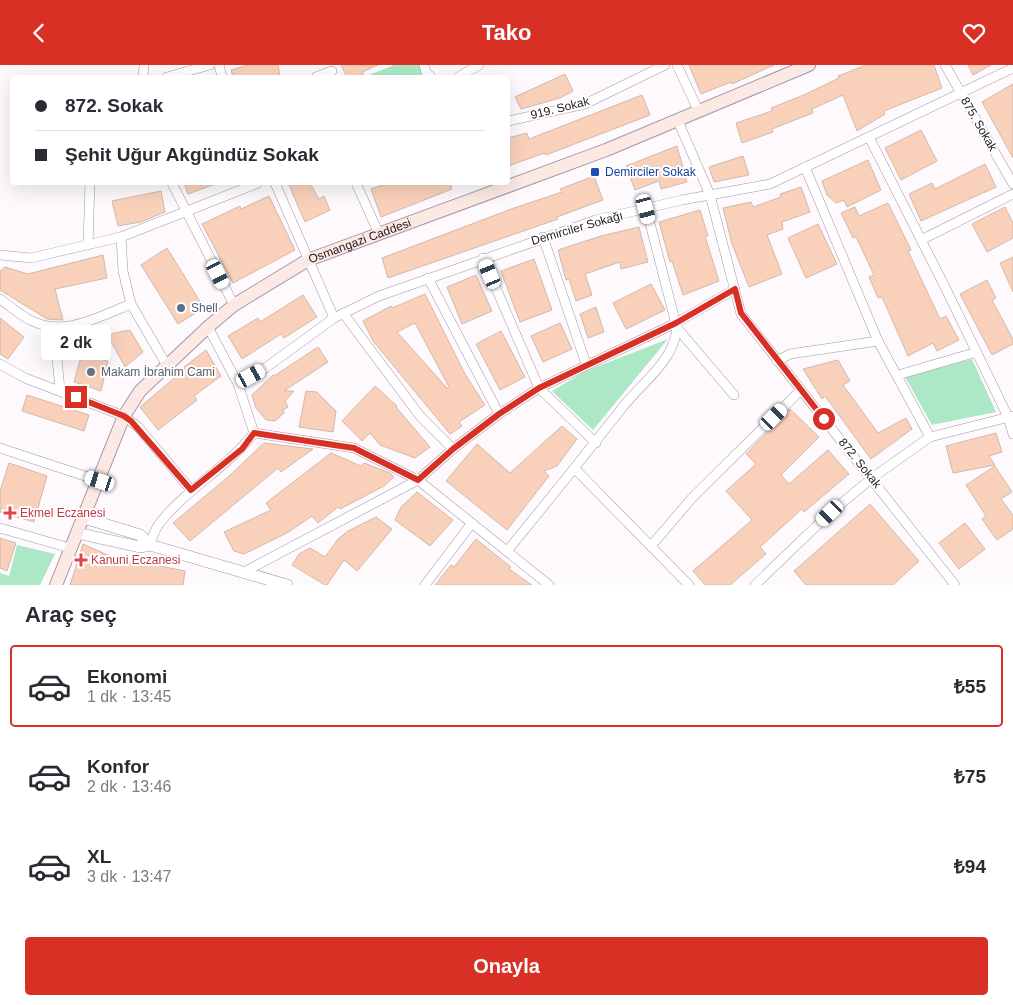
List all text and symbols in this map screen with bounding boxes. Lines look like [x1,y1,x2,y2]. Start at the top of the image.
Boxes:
icon: back [25,19,53,47]
icon: heart [960,19,988,47]
text: Tako [482,20,531,45]
street label: 919. Sokak [529,94,592,122]
street label: 875. Sokak [958,94,1001,154]
text: 872. Sokak [65,95,163,116]
text: Şehit Uğur Akgündüz Sokak [65,144,319,165]
place label: Demirciler Sokak [605,165,697,179]
marker: Demirciler Sokak [589,166,601,178]
car [634,193,657,225]
street label: Demirciler Sokağı [530,208,624,248]
street label: Osmangazi Caddesi [307,216,413,266]
car [204,257,231,291]
car [477,257,502,291]
place label: Shell [191,301,218,315]
marker: Shell [175,302,187,314]
callout: 2 dk [41,325,111,359]
text: 2 dk [60,334,92,351]
car [234,362,267,390]
place label: Makam İbrahim Cami [101,365,215,379]
marker: Makam İbrahim Cami [85,366,97,378]
route end [65,386,87,408]
car [758,401,789,433]
route start [813,408,835,430]
street label: 872. Sokak [836,435,885,492]
car [83,469,116,493]
car [813,497,846,529]
place label: Ekmel Eczanesi [20,506,105,520]
marker: Ekmel Eczanesi [4,507,16,519]
place label: Kanuni Eczanesi [91,553,180,567]
marker: Kanuni Eczanesi [75,554,87,566]
text: Araç seç [25,602,117,627]
icon: car [27,664,72,709]
text: Ekonomi [87,666,167,687]
text: ₺55 [954,676,986,697]
text: 1 dk · 13:45 [87,688,172,705]
icon: car [27,754,72,799]
text: Konfor [87,756,149,777]
text: ₺75 [954,766,986,787]
text: 2 dk · 13:46 [87,778,172,795]
icon: car [27,844,72,889]
text: XL [87,846,111,867]
text: ₺94 [954,856,986,877]
text: 3 dk · 13:47 [87,868,172,885]
button: Onayla [25,937,988,995]

